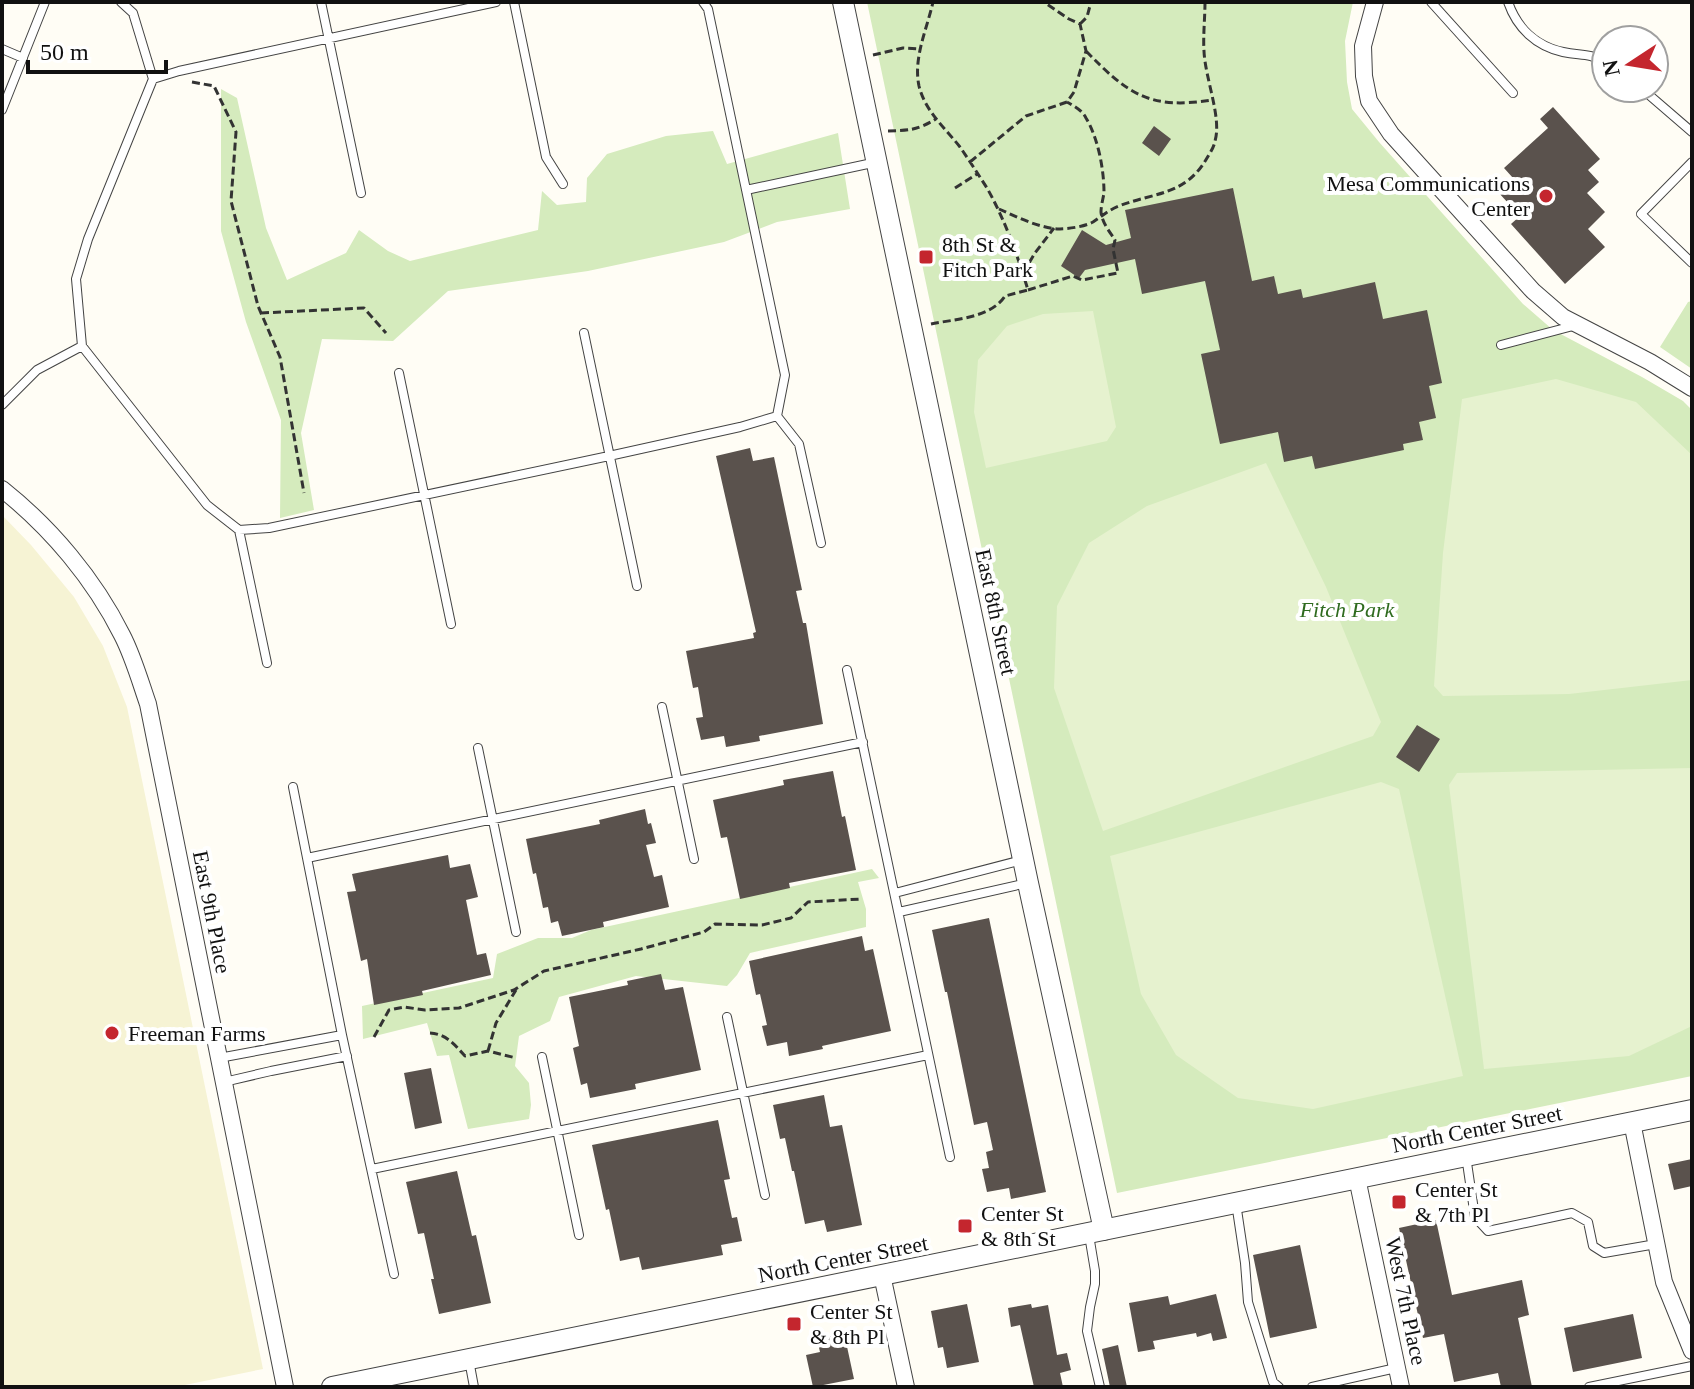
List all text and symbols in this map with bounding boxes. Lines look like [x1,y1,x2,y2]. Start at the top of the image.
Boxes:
scale bar [28,24,166,74]
north arrow [1590,24,1670,104]
text: 50 m [40,39,89,65]
text: N [1597,58,1625,78]
place label: Mesa Communications Center [1327,171,1531,221]
marker: Mesa Communications Center [1537,187,1555,205]
place label: 8th St & Fitch Park [942,232,1033,282]
marker: 8th St & Fitch Park [917,248,935,266]
street label: East 8th Street [970,547,1022,677]
park label: Fitch Park [1299,597,1396,622]
street label: East 9th Place [188,848,236,976]
place label: Freeman Farms [128,1021,265,1046]
marker: Freeman Farms [103,1024,121,1042]
street label: North Center Street [1390,1100,1564,1158]
place label: Center St & 7th Pl [1415,1177,1498,1227]
marker: Center St & 7th Pl [1390,1193,1408,1211]
place label: Center St & 8th St [981,1201,1064,1251]
marker: Center St & 8th St [956,1217,974,1235]
street label: North Center Street [756,1230,930,1288]
street label: West 7th Place [1380,1235,1432,1367]
place label: Center St & 8th Pl [810,1299,893,1349]
marker: Center St & 8th Pl [785,1315,803,1333]

